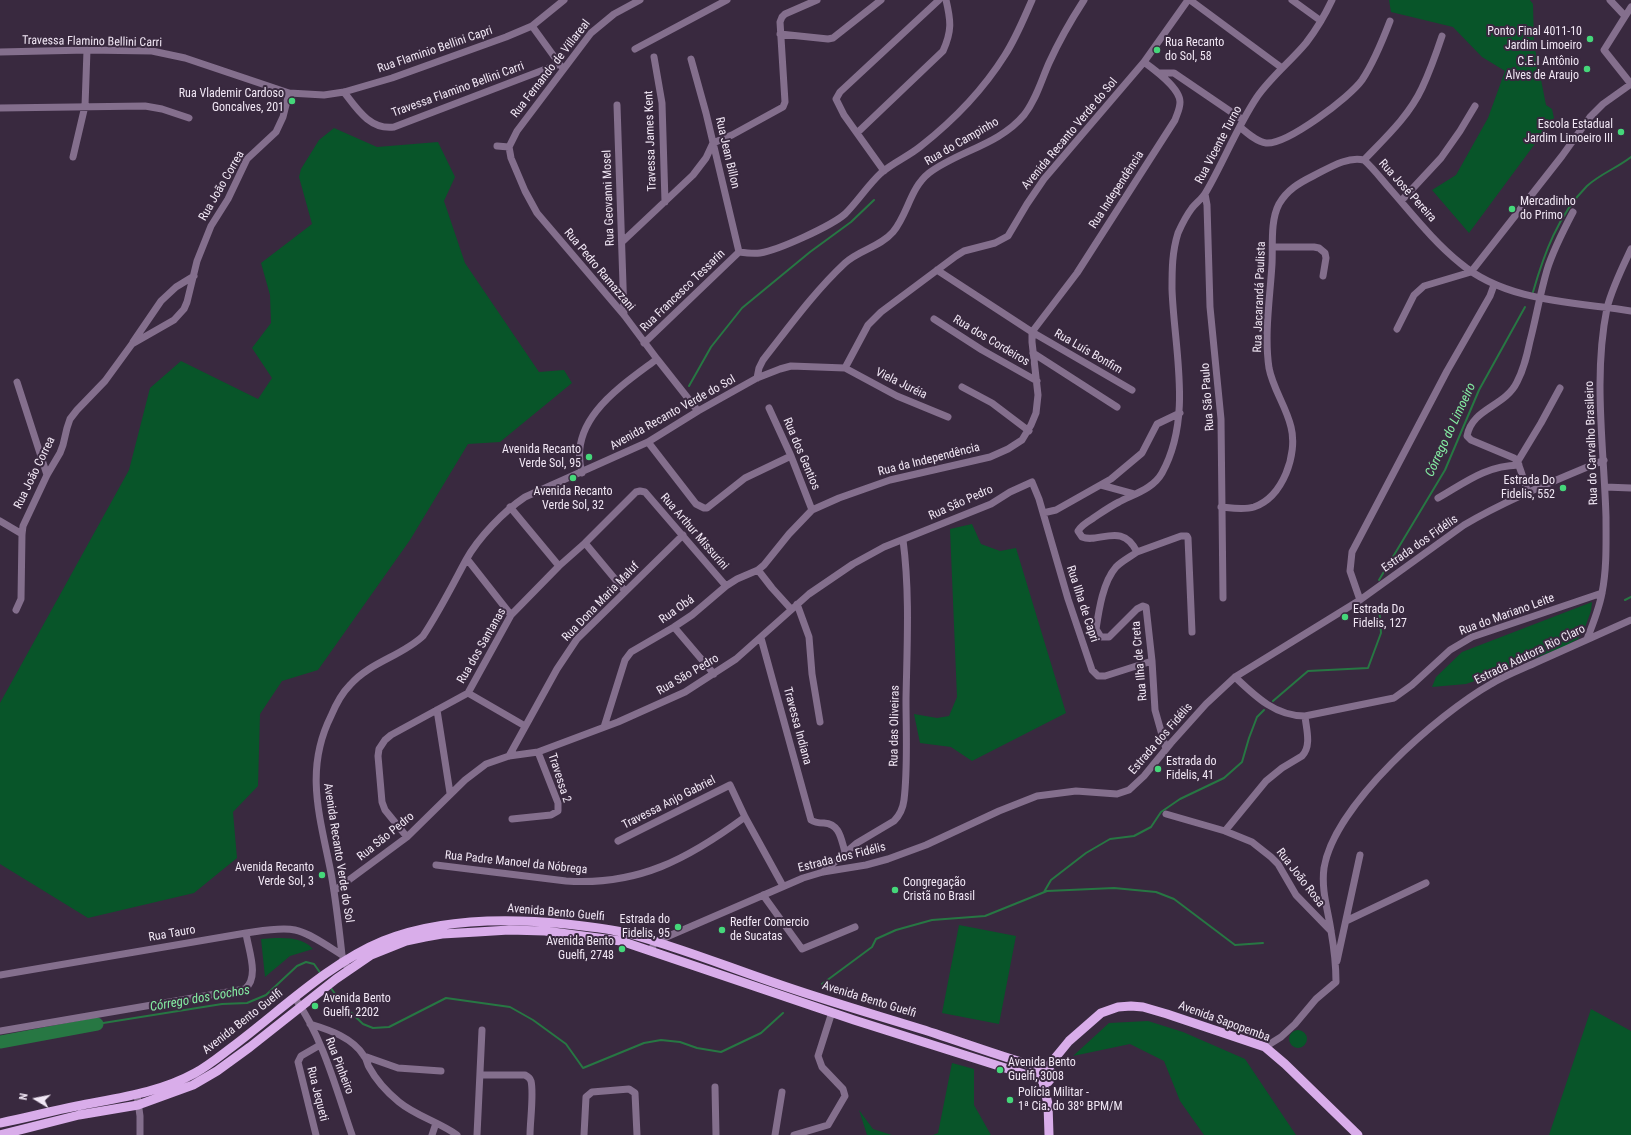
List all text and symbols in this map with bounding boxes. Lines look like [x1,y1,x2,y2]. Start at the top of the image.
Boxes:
street label: Rua Fernando de Villareal [508,17,594,121]
street label: Rua Flaminio Bellini Capri [376,24,494,76]
place label: Ponto Final 4011-10 Jardim Limoeiro [1487,25,1582,53]
street label: Travessa Flamino Bellini Carri [22,34,162,50]
marker: Ponto Final 4011-10 Jardim Limoeiro [1585,34,1595,44]
place label: Rua Recanto do Sol, 58 [1165,36,1224,64]
marker: Rua Recanto do Sol, 58 [1152,45,1162,55]
place label: C.E.I Antônio Alves de Araujo [1505,55,1579,83]
street label: Travessa Flamino Bellini Carri [390,59,526,121]
marker: C.E.I Antônio Alves de Araujo [1582,64,1592,74]
street label: Avenida Recanto Verde do Sol [1019,75,1121,193]
place label: Rua Vlademir Cardoso Goncalves, 201 [179,87,284,115]
street label: Travessa James Kent [642,90,660,192]
marker: Rua Vlademir Cardoso Goncalves, 201 [287,96,297,106]
street label: Rua Vicente Turno [1192,104,1246,186]
street label: Rua do Campinho [922,115,1002,169]
street label: Rua Jean Billon [712,116,742,190]
place label: Escola Estadual Jardim Limoeiro III [1524,118,1613,146]
marker: Escola Estadual Jardim Limoeiro III [1616,127,1626,137]
street label: Rua João Correa [196,148,248,224]
street label: Rua Independência [1086,148,1148,232]
street label: Rua Geovanni Mosel [600,150,618,246]
street label: Rua José Pereira [1375,157,1439,225]
place label: Mercadinho do Primo [1520,195,1576,223]
marker: Mercadinho do Primo [1507,204,1517,214]
street label: Rua Pedro Ramazzani [560,226,638,314]
street label: Rua Jacarandá Paulista [1251,241,1269,353]
street label: Rua Francesco Tessarin [638,247,728,335]
street label: Rua dos Cordeiros [950,313,1032,369]
street label: Rua Luís Bonfim [1051,327,1125,377]
street label: Rua São Paulo [1198,362,1218,432]
street label: Viela Juréia [873,365,929,403]
street label: Avenida Recanto Verde do Sol [608,372,738,454]
water label: Córrego do Limoeiro [1422,381,1480,479]
street label: Rua do Carvalho Brasileiro [1583,381,1601,505]
street label: Rua dos Gentios [779,416,823,492]
street label: Rua João Correa [11,435,59,511]
street label: Rua da Independência [877,440,981,480]
place label: Avenida Recanto Verde Sol, 95 [502,443,581,471]
marker: Avenida Recanto Verde Sol, 95 [584,452,594,462]
marker: Avenida Recanto Verde Sol, 32 [568,473,578,483]
place label: Estrada Do Fidelis, 552 [1501,474,1555,502]
street label: Rua São Pedro [926,482,996,524]
marker: Estrada Do Fidelis, 552 [1558,483,1568,493]
place label: Avenida Recanto Verde Sol, 32 [534,485,612,513]
street label: Rua Arthur Missurini [657,491,731,573]
street label: Estrada dos Fidélis [1379,512,1461,576]
street label: Rua Dona Maria Maluf [559,559,643,645]
street label: Rua Ilha de Capri [1063,564,1101,644]
street label: Rua do Mariano Leite [1457,591,1557,639]
street label: Rua Obá [657,593,697,627]
place label: Estrada Do Fidelis, 127 [1353,603,1407,631]
street label: Rua dos Santanas [455,606,509,686]
marker: Estrada Do Fidelis, 127 [1340,612,1350,622]
street label: Rua Ilha de Creta [1129,620,1151,702]
street label: Estrada Adutora Rio Claro [1472,622,1588,688]
street label: Rua São Pedro [654,651,722,699]
street label: Rua das Oliveiras [887,685,903,767]
street label: Travessa Indiana [780,686,814,766]
street label: Estrada dos Fidélis [1126,700,1196,778]
street label: Travessa 2 [544,752,574,804]
place label: Estrada do Fidelis, 41 [1166,755,1217,783]
marker: Estrada do Fidelis, 41 [1153,764,1163,774]
street label: Travessa Anjo Gabriel [620,773,718,833]
street label: Avenida Recanto Verde do Sol [320,782,356,924]
street label: Rua São Pedro [355,810,417,864]
street label: Estrada dos Fidélis [797,840,887,876]
street label: Rua João Rosa [1273,846,1327,910]
street label: Rua Padre Manoel da Nóbrega [444,848,588,878]
place label: Avenida Recanto Verde Sol, 3 [235,861,314,889]
marker: Avenida Recanto Verde Sol, 3 [317,870,327,880]
place label: Congregação Cristã no Brasil [903,876,975,904]
marker: Congregação Cristã no Brasil [890,885,900,895]
street label: Avenida Bento Guelfi [507,902,605,924]
place label: Estrada do Fidelis, 95 [619,913,670,941]
place label: Redfer Comercio de Sucatas [730,916,809,944]
marker: Estrada do Fidelis, 95 [673,922,683,932]
street label: Rua Tauro [147,923,197,945]
marker: Redfer Comercio de Sucatas [717,925,727,935]
place label: Avenida Bento Guelfi, 2748 [546,935,614,963]
marker: Avenida Bento Guelfi, 2748 [617,944,627,954]
street label: Avenida Bento Guelfi [820,979,918,1021]
water label: Córrego dos Cochos [149,983,251,1015]
street label: Avenida Bento Guelfi [200,986,286,1058]
place label: Avenida Bento Guelfi, 2202 [323,992,391,1020]
street label: Avenida Sapopemba [1176,999,1272,1045]
marker: Avenida Bento Guelfi, 2202 [310,1001,320,1011]
street label: Rua Pinheiro [322,1036,356,1096]
place label: Avenida Bento Guelfi, 3008 [1008,1056,1076,1084]
street label: Rua Jequeti [303,1065,331,1123]
marker: Avenida Bento Guelfi, 3008 [995,1065,1005,1075]
north arrow [16,1079,56,1119]
place label: Polícia Militar - 1ª Cia. do 38º BPM/M [1018,1086,1123,1114]
text: N [17,1092,31,1101]
marker: Polícia Militar - 1ª Cia. do 38º BPM/M [1005,1095,1015,1105]

